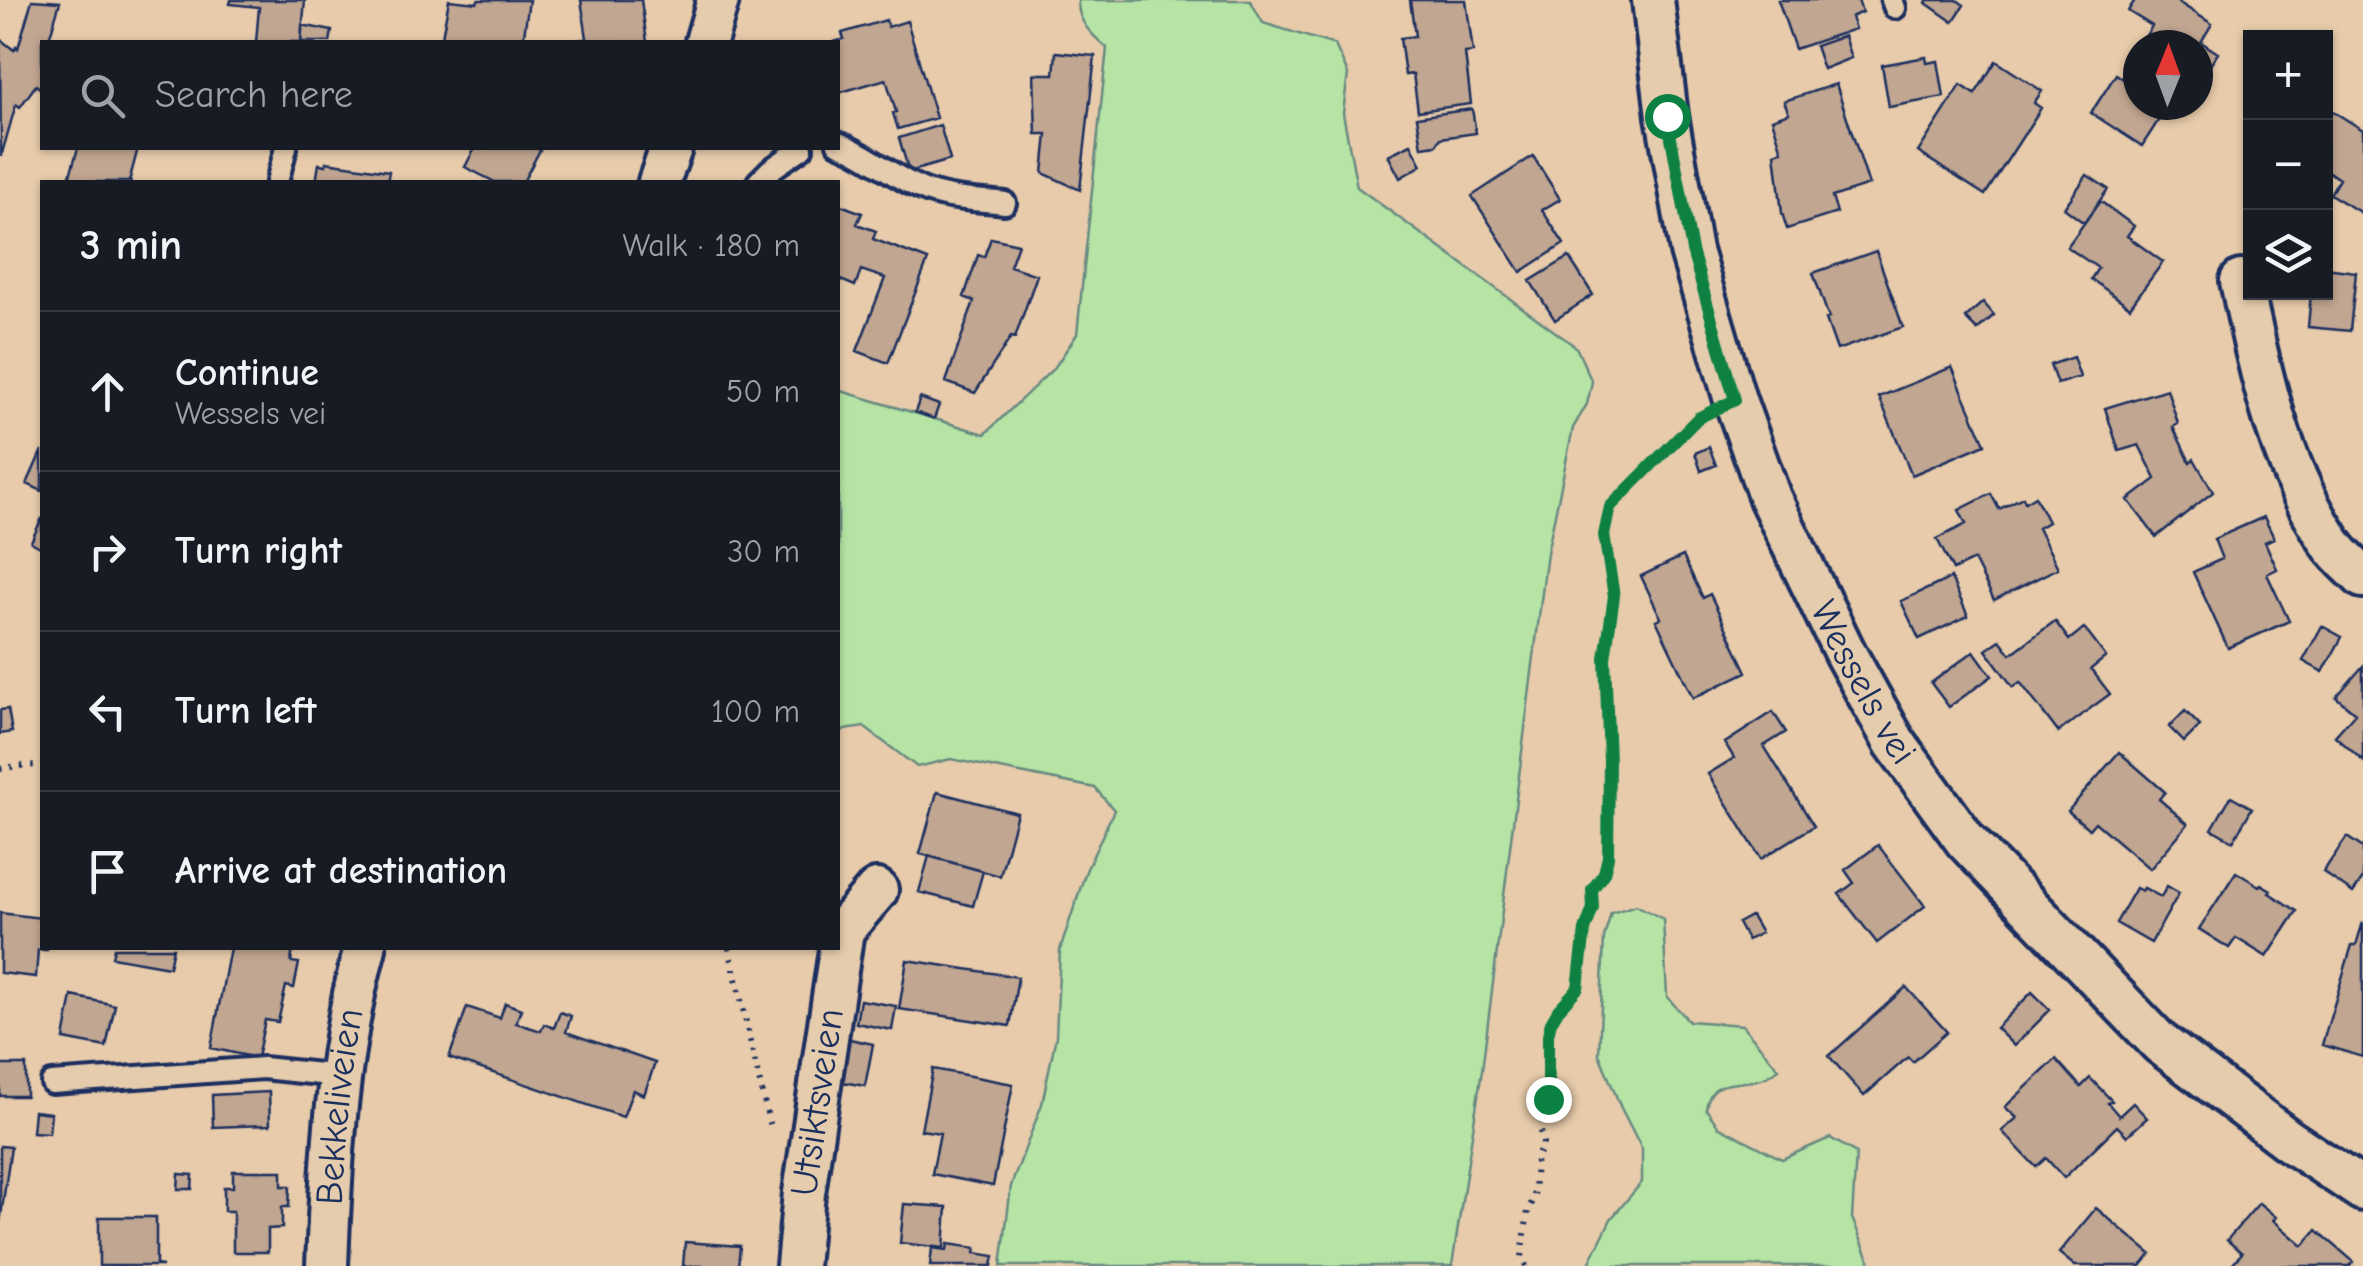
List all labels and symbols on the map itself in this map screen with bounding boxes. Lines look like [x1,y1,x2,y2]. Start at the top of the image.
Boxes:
north arrow [2123,30,2213,120]
route start [1645,94,1691,140]
street label: Wessels vei [1801,594,1925,773]
street label: Bekkeliveien [308,1005,373,1206]
street label: Utsiktsveien [782,1005,853,1199]
route end [1526,1077,1572,1123]

